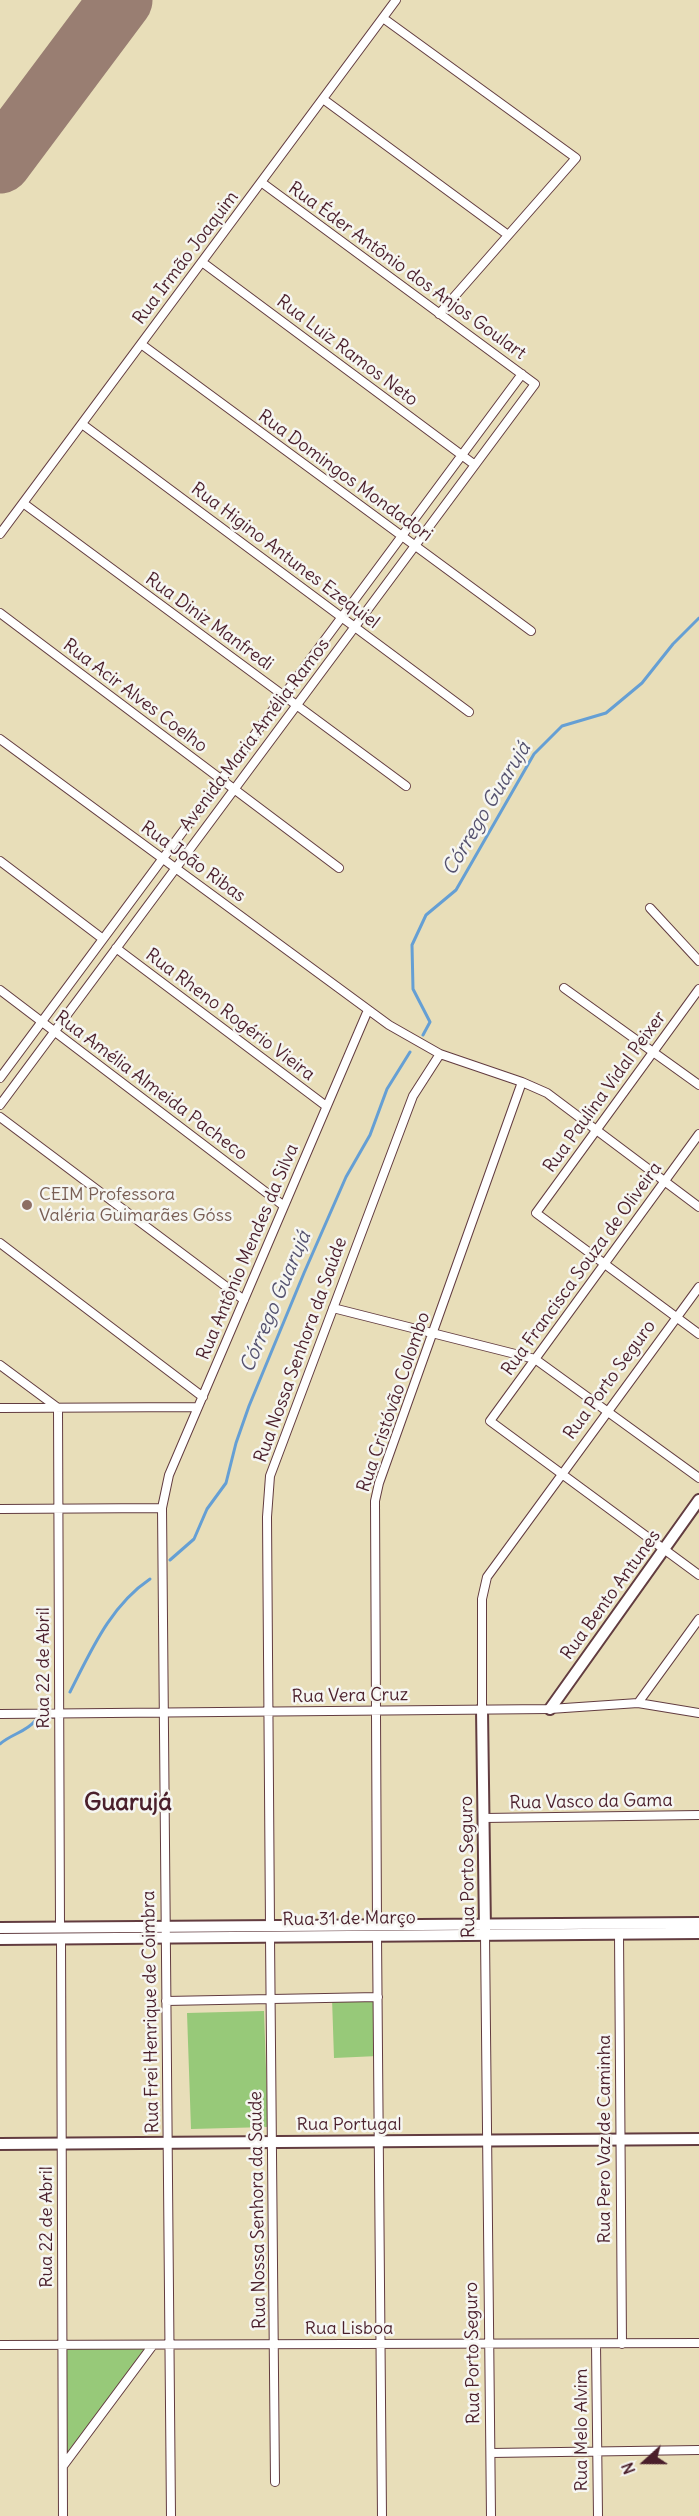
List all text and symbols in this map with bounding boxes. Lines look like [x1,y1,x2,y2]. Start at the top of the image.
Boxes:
street label: Rua Éder Antônio dos Anjos Goulart [284,177,530,365]
street label: Rua Irmão Joaquim [129,187,243,329]
street label: Rua Luiz Ramos Neto [272,291,422,411]
street label: Rua Domingos Mondadori [254,406,436,546]
street label: Rua Higino Antunes Ezequiel [187,478,383,634]
street label: Rua Diniz Manfredi [141,568,277,676]
street label: Avenida Maria Amélia Ramos [175,634,335,836]
street label: Rua Acir Alves Coelho [59,635,211,757]
water label: Córrego Guarujá [438,738,536,880]
street label: Rua João Ribas [136,817,250,907]
street label: Rua Rheno Rogério Vieira [141,944,319,1086]
street label: Rua Amélia Almeida Pacheco [51,1007,251,1165]
street label: Rua Paulina Vidal Peixer [539,1007,671,1177]
street label: Rua Antônio Mendes da Silva [193,1141,303,1363]
street label: Rua Francisca Souza de Oliveira [497,1158,667,1380]
place label: CEIM Professora Valéria Guimarães Góss [39,1184,232,1226]
marker: CEIM Professora Valéria Guimarães Góss [20,1198,34,1212]
water label: Córrego Guarujá [235,1228,317,1376]
street label: Rua Nossa Senhora da Saúde [250,1234,352,1466]
street label: Rua Cristóvão Colombo [353,1309,435,1495]
street label: Rua Porto Seguro [559,1316,661,1444]
street label: Rua Bento Antunes [557,1526,665,1664]
street label: Rua 22 de Abril [33,1607,55,1729]
street label: Rua Vera Cruz [292,1684,408,1708]
district label: Guarujá [84,1789,172,1817]
street label: Rua Vasco da Gama [509,1790,673,1814]
street label: Rua Porto Seguro [456,1796,480,1938]
street label: Rua Frei Henrique de Coimbra [138,1890,164,2134]
street label: Rua 31 de Março [282,1907,416,1931]
street label: Rua Pero Vaz de Caminha [594,2035,616,2243]
street label: Rua Nossa Senhora da Saúde [245,2091,271,2329]
street label: Rua Portugal [296,2114,402,2136]
street label: Rua 22 de Abril [36,2166,58,2288]
street label: Rua Porto Seguro [461,2282,485,2424]
street label: Rua Lisboa [305,2318,393,2340]
street label: Rua Melo Alvim [571,2368,593,2492]
north arrow [615,2432,675,2492]
text: N [617,2460,640,2477]

